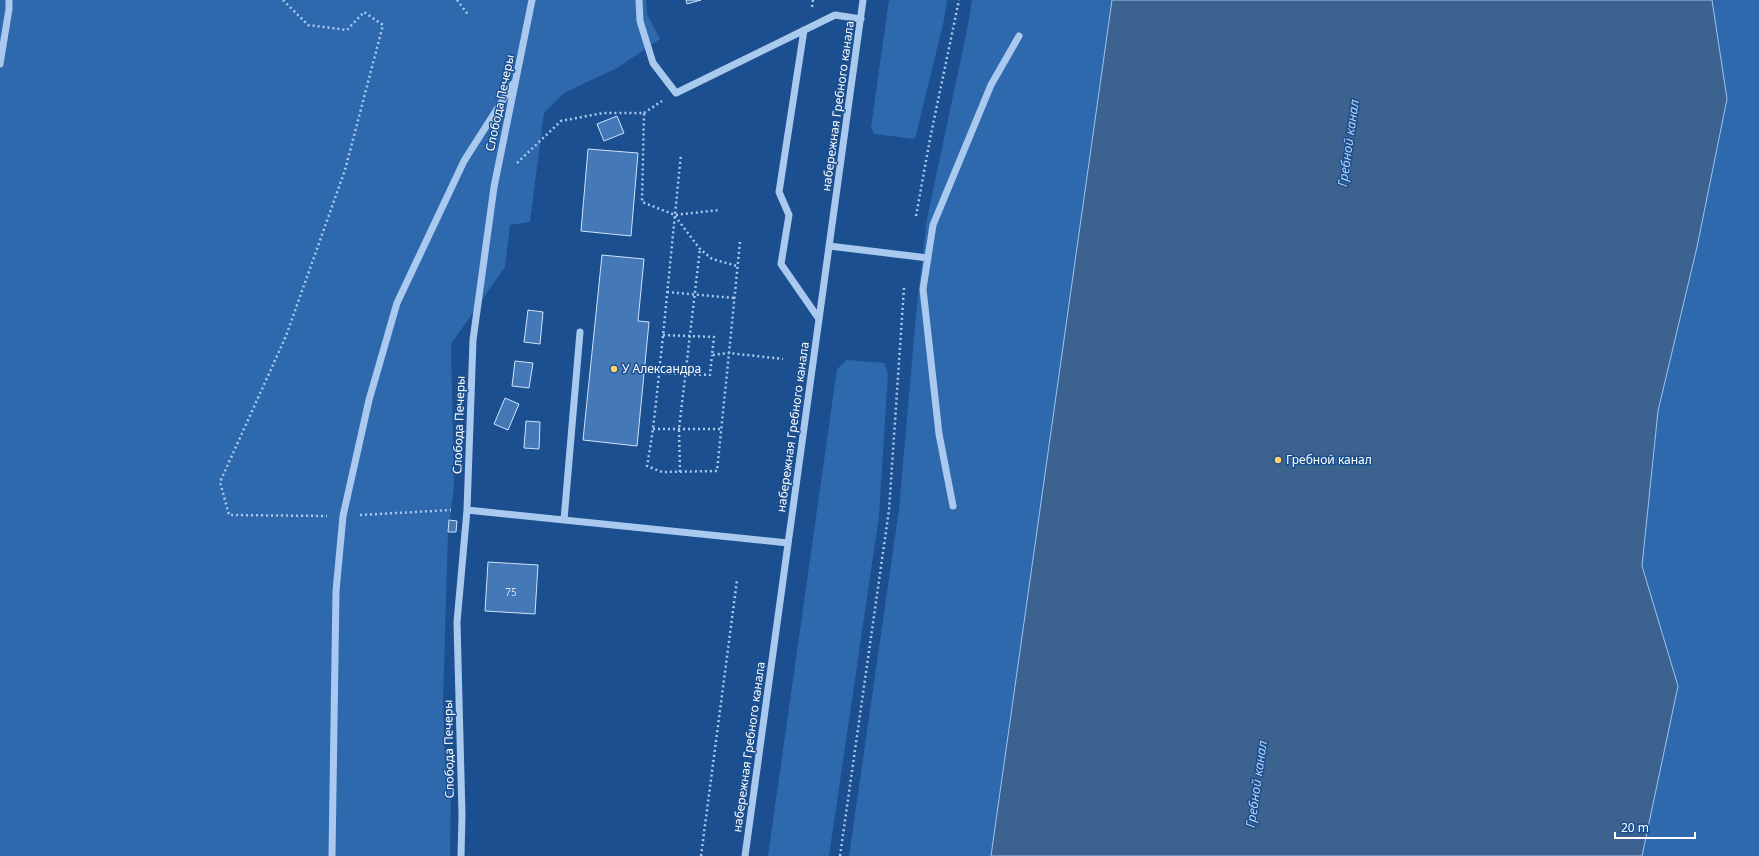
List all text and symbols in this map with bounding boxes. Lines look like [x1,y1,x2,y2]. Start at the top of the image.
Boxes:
street label: набережная Гребного канала [817,20,858,192]
street label: Слобода Печеры [481,53,518,153]
water label: Гребной канал [1333,98,1363,188]
street label: набережная Гребного канала [772,341,813,513]
place label: У Александра [622,360,701,377]
marker: У Александра [609,364,619,374]
street label: Слобода Печеры [448,375,469,474]
place label: Гребной канал [1286,451,1372,468]
marker: Гребной канал [1273,455,1283,465]
house number: 75 [505,585,517,599]
street label: набережная Гребного канала [728,661,769,833]
street label: Слобода Печеры [439,700,458,798]
water label: Гребной канал [1241,739,1271,829]
scale bar [1615,814,1695,840]
text: 20 m [1621,819,1649,836]

